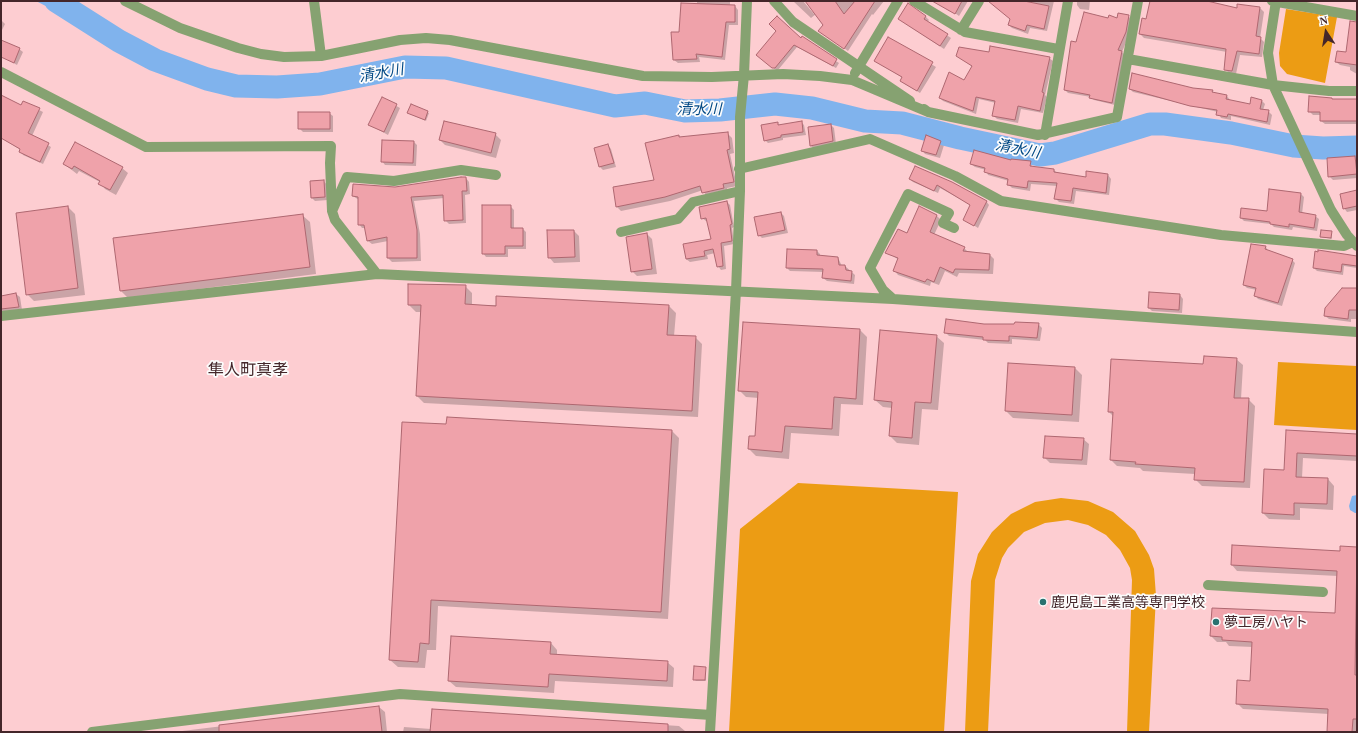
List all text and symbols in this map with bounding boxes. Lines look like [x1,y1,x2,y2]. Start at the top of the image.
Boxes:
north arrow [1306,12,1346,52]
text: N [1318,14,1329,27]
water label: 清水川 [357,59,405,85]
water label: 清水川 [677,99,721,117]
water label: 清水川 [994,135,1042,161]
district label: 隼人町真孝 [208,359,288,379]
place label: 鹿児島工業高等専門学校 [1051,594,1205,610]
marker: 鹿児島工業高等専門学校 [1038,597,1048,607]
place label: 夢工房ハヤト [1224,614,1308,630]
marker: 夢工房ハヤト [1211,617,1221,627]

